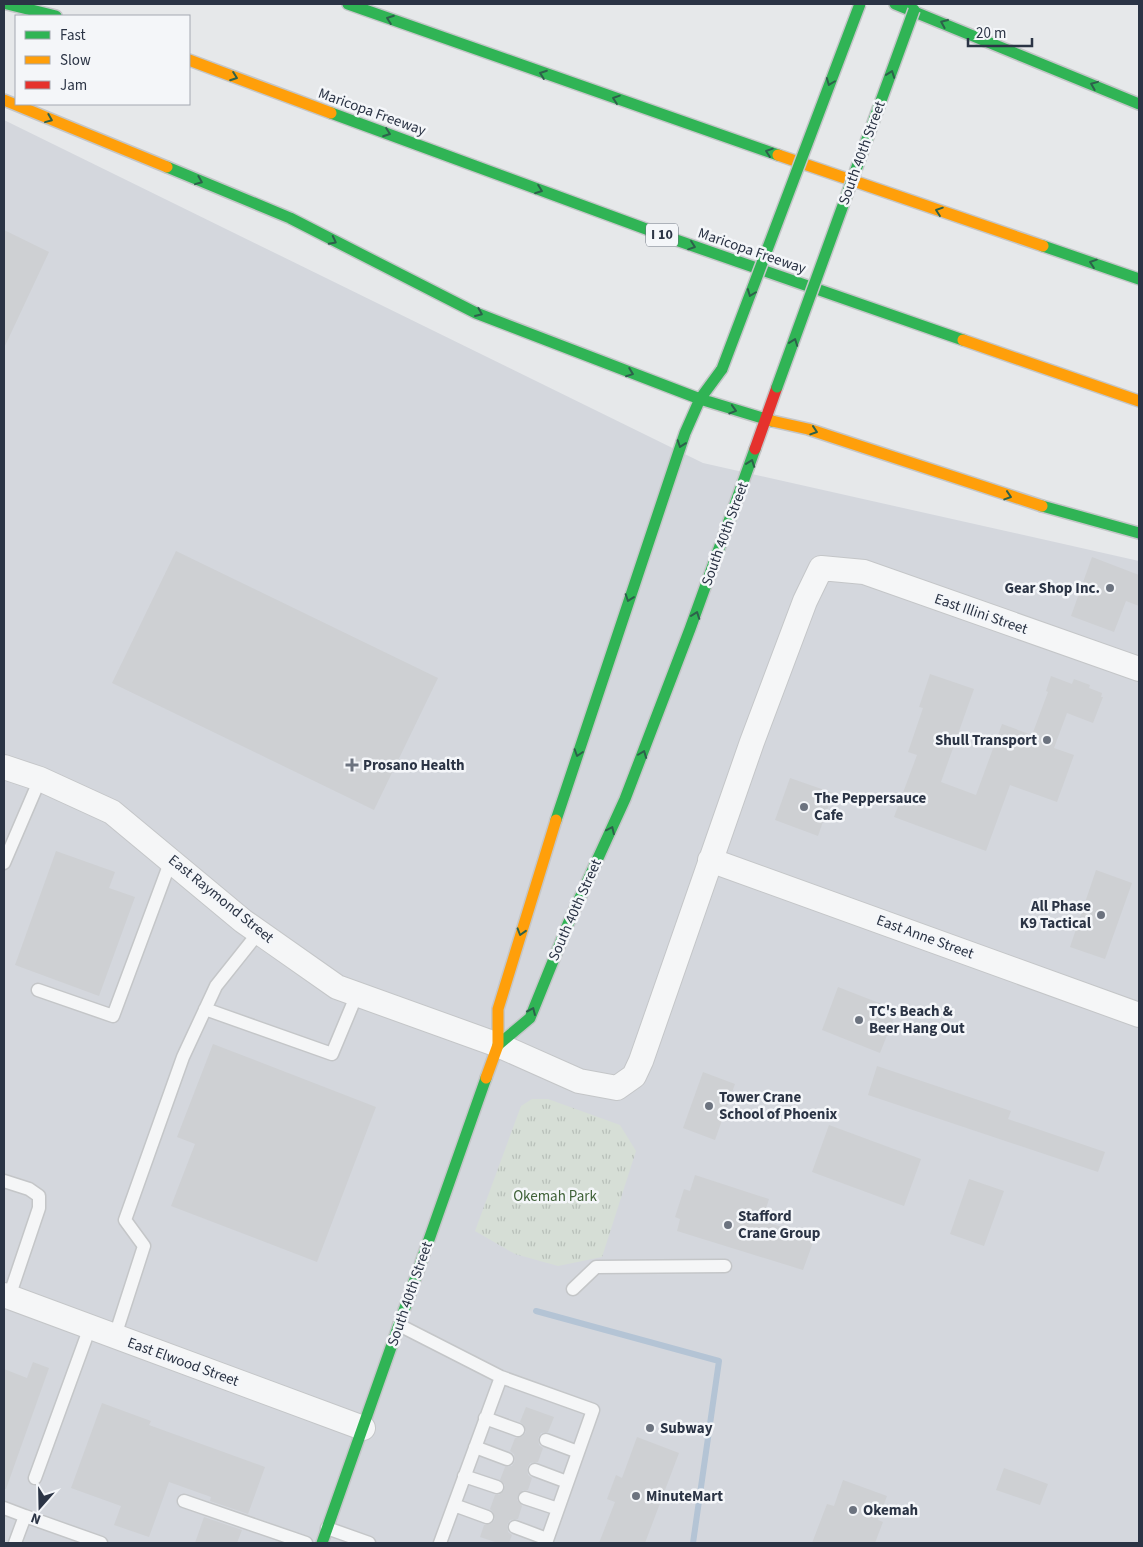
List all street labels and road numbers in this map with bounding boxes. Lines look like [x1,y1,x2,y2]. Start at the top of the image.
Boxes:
street label: Maricopa Freeway [315,83,429,141]
street label: South 40th Street [833,98,891,208]
street label: Maricopa Freeway [695,223,809,279]
road number: I 10 [646,224,678,246]
street label: South 40th Street [696,479,754,589]
street label: East Illini Street [932,588,1030,640]
street label: East Raymond Street [164,850,278,948]
street label: South 40th Street [543,856,607,964]
street label: East Anne Street [873,910,977,964]
street label: South 40th Street [382,1239,438,1349]
street label: East Elwood Street [124,1332,242,1392]

